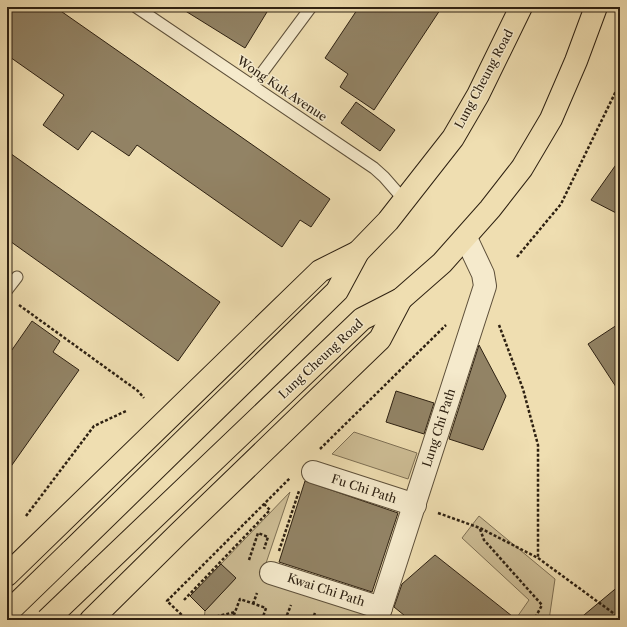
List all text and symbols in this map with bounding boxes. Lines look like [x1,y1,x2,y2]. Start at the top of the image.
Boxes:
street label: Lung Cheung Road [451,26,516,131]
street label: Wong Kuk Avenue [234,52,330,124]
street label: Lung Cheung Road [275,315,366,402]
street label: Lung Chi Path [419,386,458,469]
street label: Fu Chi Path [330,471,399,506]
street label: Kwai Chi Path [286,570,367,609]

